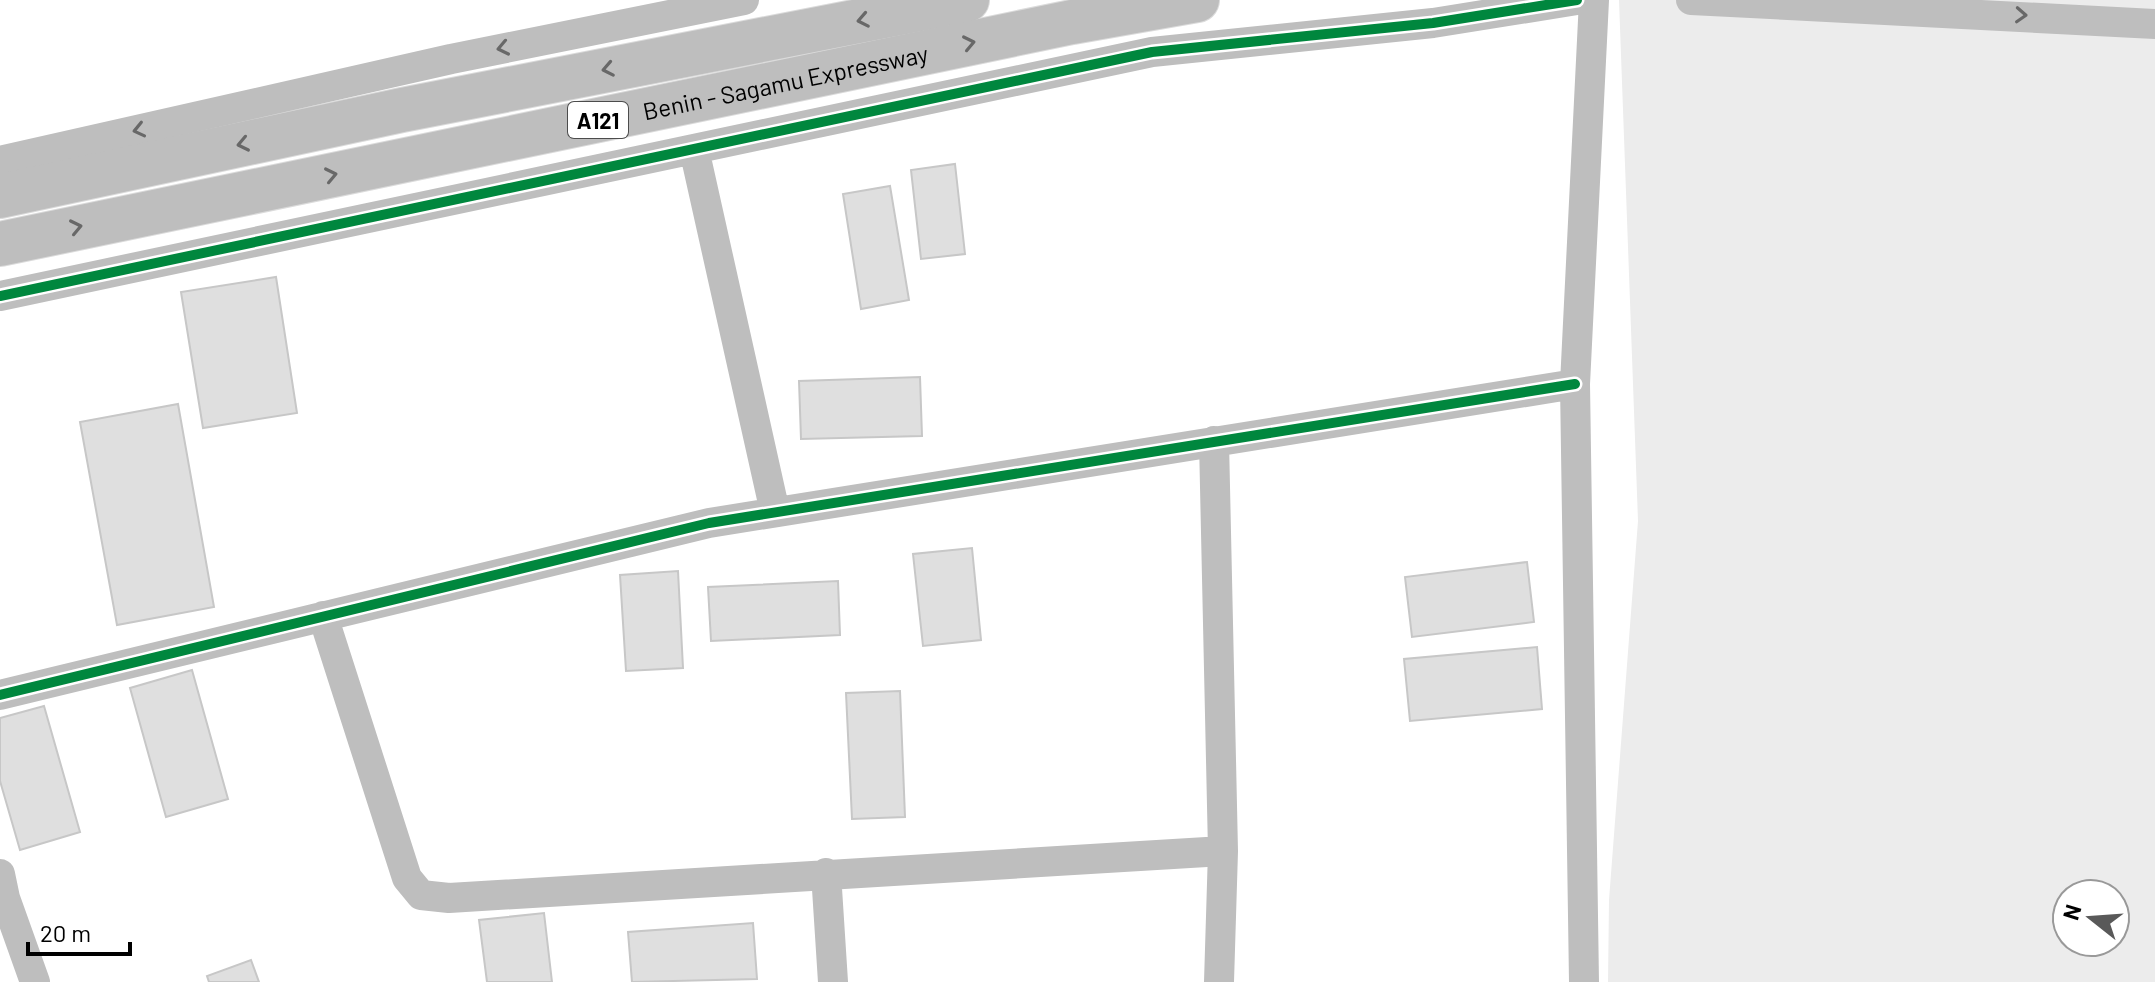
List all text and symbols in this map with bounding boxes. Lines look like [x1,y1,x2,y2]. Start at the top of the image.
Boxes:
one-way arrow [2015,6,2028,23]
one-way arrow [857,11,870,28]
one-way arrow [962,35,976,52]
street label: Benin - Sagamu Expressway [640,38,931,125]
one-way arrow [496,39,509,56]
one-way arrow [601,60,615,77]
road number: A121 [568,102,628,138]
one-way arrow [133,121,147,138]
one-way arrow [237,135,251,152]
one-way arrow [323,167,337,184]
one-way arrow [69,219,83,236]
north arrow [2051,878,2131,958]
text: N [2056,901,2085,923]
scale bar [28,906,130,956]
text: 20 m [40,918,91,947]

